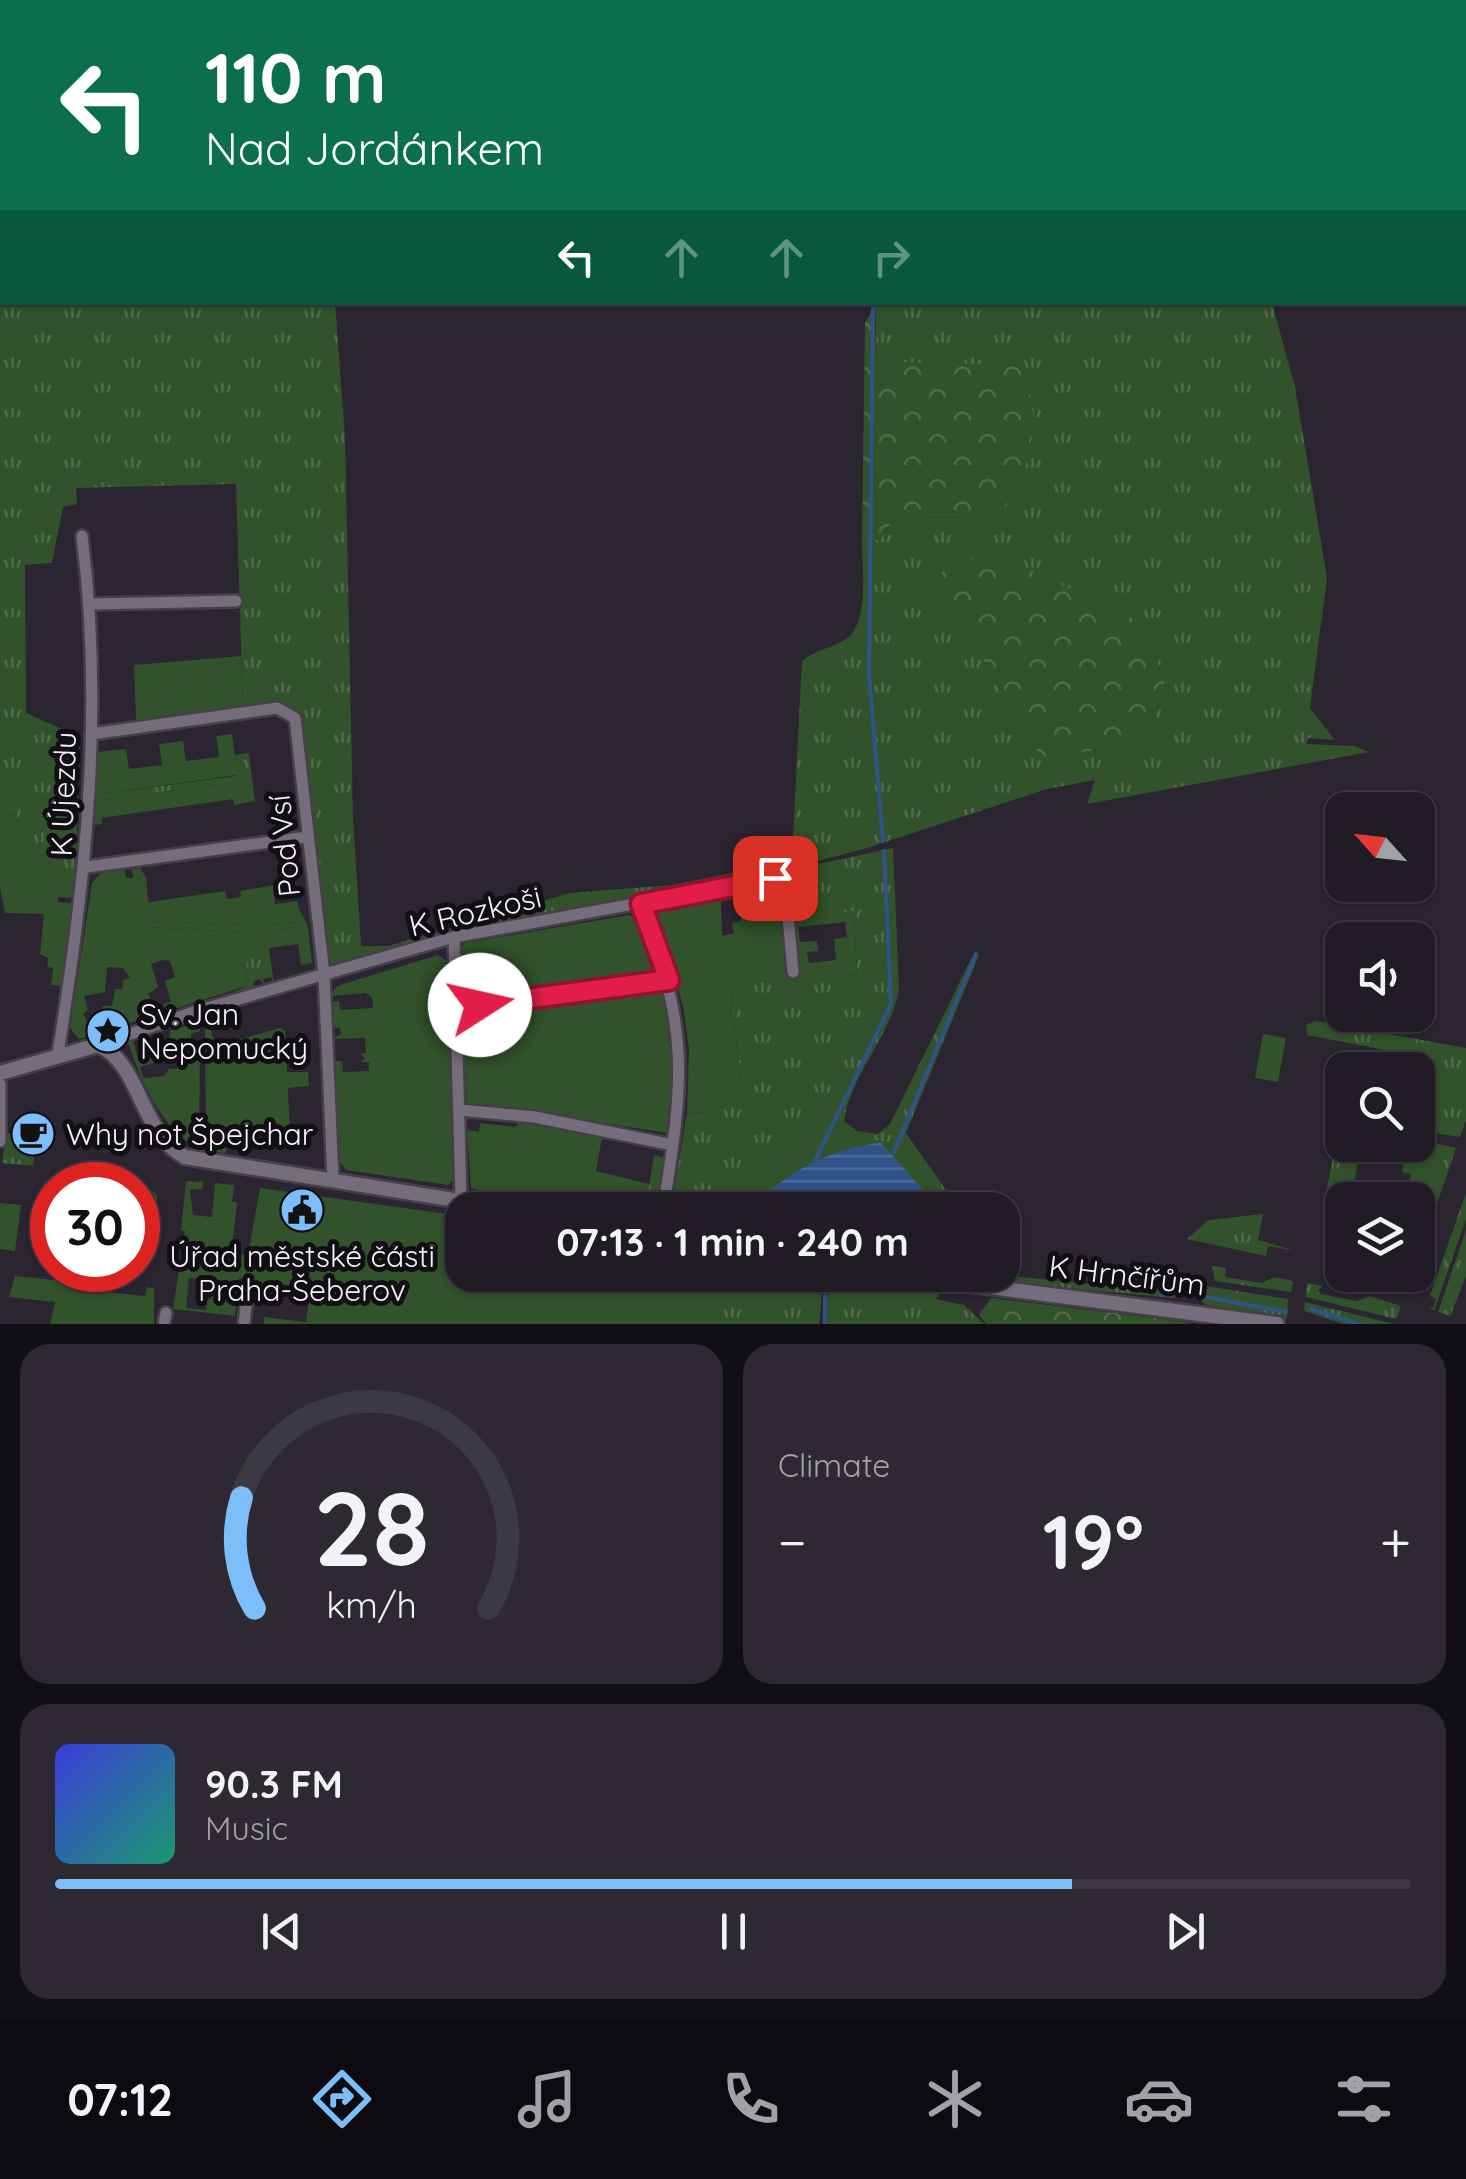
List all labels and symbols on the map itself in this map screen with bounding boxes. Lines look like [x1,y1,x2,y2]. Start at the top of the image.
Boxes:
street label: K Újezdu [42,731,84,857]
north arrow [1325,792,1435,902]
street label: Pod Vsí [260,793,308,899]
pin [733,836,818,921]
street label: K Rozkoši [405,877,545,945]
position arrow [428,953,532,1057]
place label: Sv. Jan Nepomucký [140,995,308,1067]
place icon: Sv. Jan Nepomucký [85,1008,131,1054]
cafe icon: Why not Špejchar [10,1111,56,1157]
place label: Why not Špejchar [66,1115,314,1153]
speed limit sign: 30 [30,1162,160,1292]
public building icon: Úřad městské části Praha-Šeberov [279,1187,325,1233]
place label: Úřad městské části Praha-Šeberov [169,1237,435,1309]
street label: K Hrnčířům [1047,1247,1207,1303]

